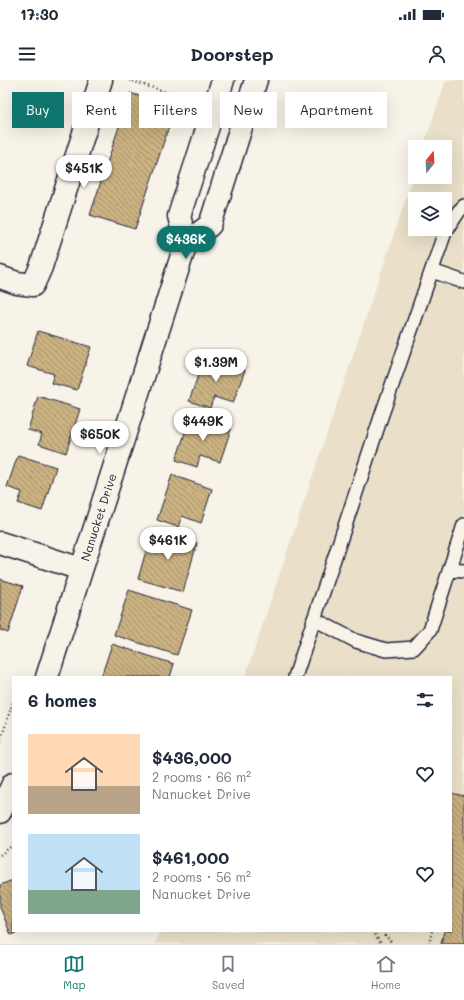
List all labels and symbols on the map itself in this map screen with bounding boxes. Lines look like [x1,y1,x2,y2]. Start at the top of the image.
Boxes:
north arrow [408,140,452,184]
pin: $451K [56,155,112,189]
pin: $436K [158,226,214,260]
pin: $1.39M [183,349,249,383]
pin: $449K [175,408,231,442]
pin: $650K [72,421,128,455]
street label: Nanucket Drive [76,471,120,563]
pin: $461K [140,527,196,561]

